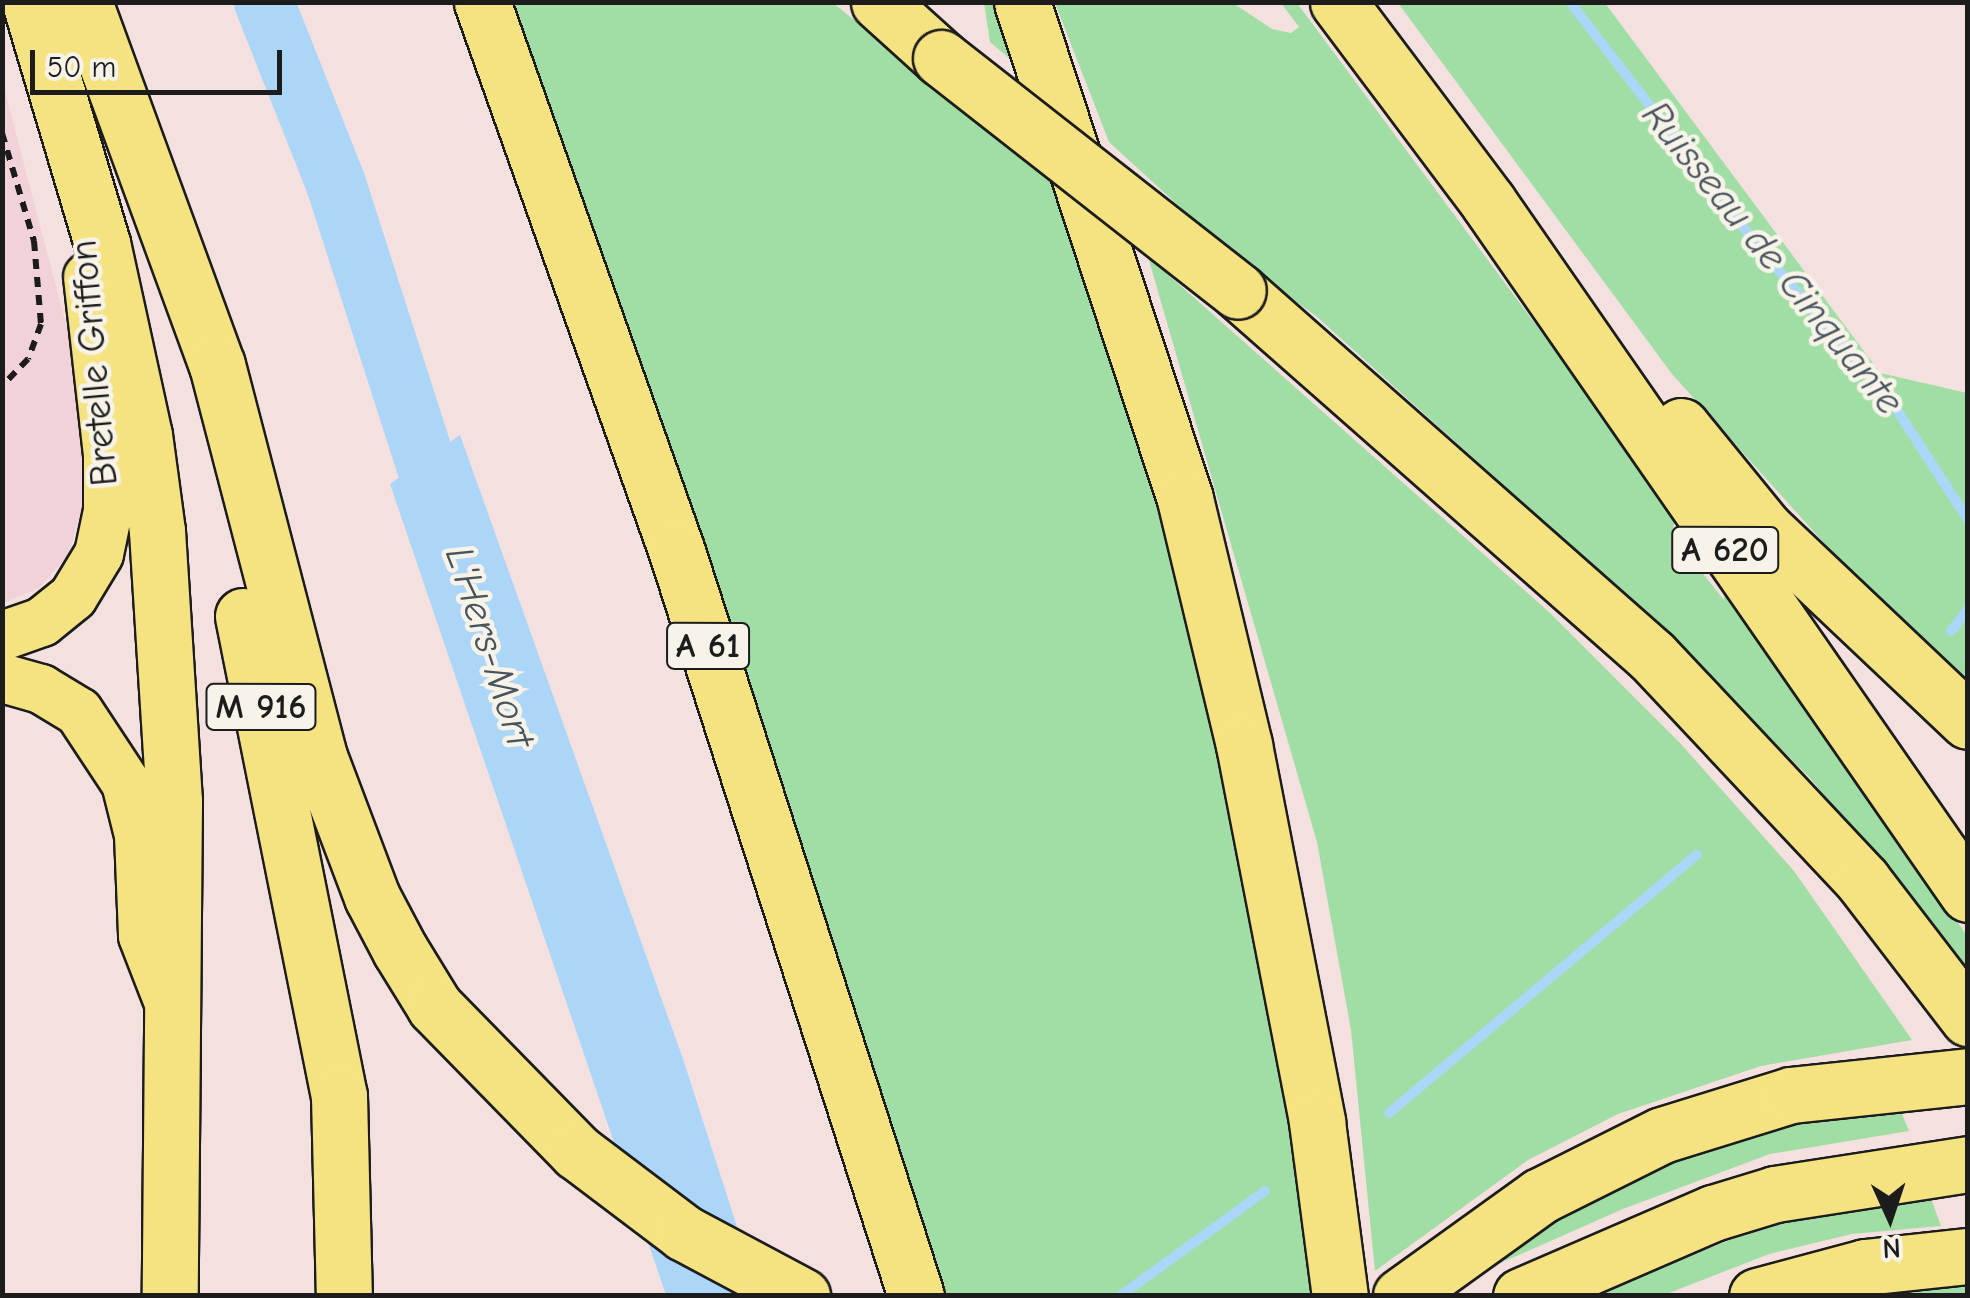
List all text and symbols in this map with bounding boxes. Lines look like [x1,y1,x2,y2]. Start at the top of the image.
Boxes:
scale bar [35,30,288,92]
text: 50 m [47,50,116,85]
water label: Ruisseau de Cinquante [1632,92,1914,424]
street label: Bretelle Griffon [62,238,128,488]
road number: A 620 [1670,520,1780,580]
water label: L'Hers-Mort [435,541,545,753]
road number: A 61 [666,616,750,676]
road number: M 916 [204,677,318,737]
north arrow [1840,1168,1940,1268]
text: N [1882,1232,1902,1264]

